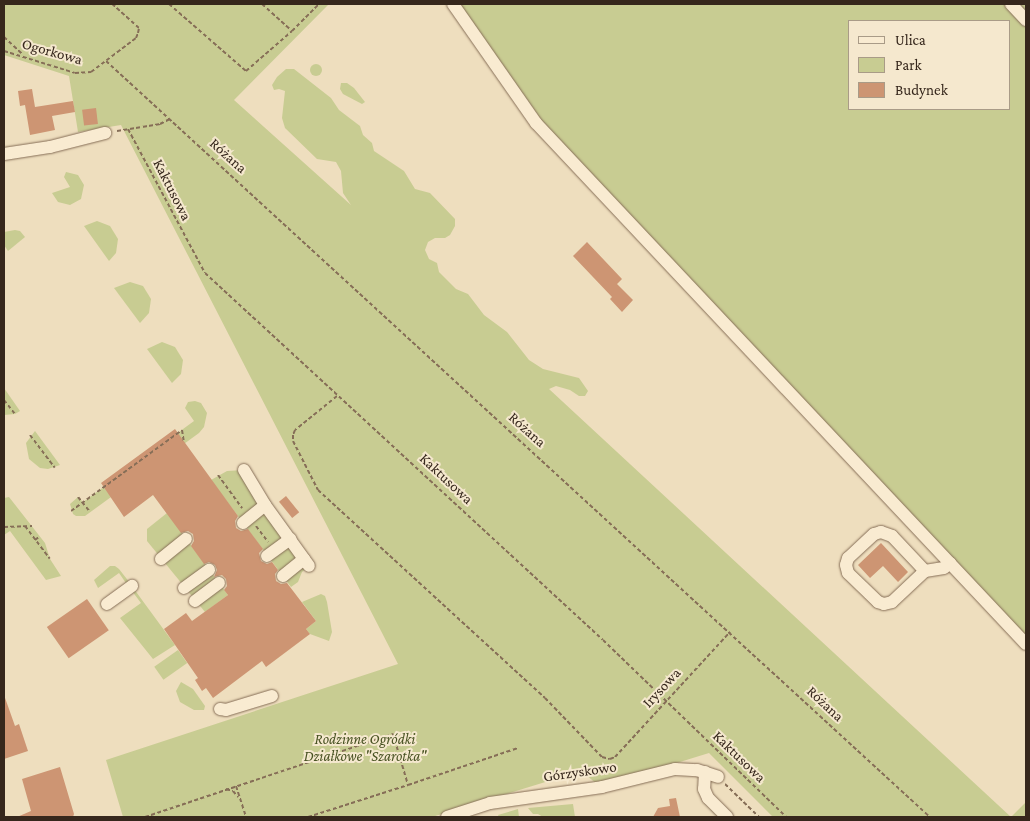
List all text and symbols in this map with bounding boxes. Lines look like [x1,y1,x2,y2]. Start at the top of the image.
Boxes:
legend [848,20,1010,110]
text: Ulica [895,32,926,48]
street label: Ogorkowa [20,35,84,69]
text: Park [895,57,922,73]
text: Budynek [895,82,948,98]
street label: Różana [206,135,250,177]
street label: Kaktusowa [149,156,195,224]
street label: Różana [505,409,549,451]
street label: Kaktusowa [415,450,477,508]
street label: Irysowa [639,664,685,712]
street label: Różana [803,682,847,726]
street label: Kaktusowa [709,727,769,787]
park label: Rodzinne Ogródki Działkowe "Szarotka" [304,730,426,765]
street label: Górzyskowo [542,758,618,786]

